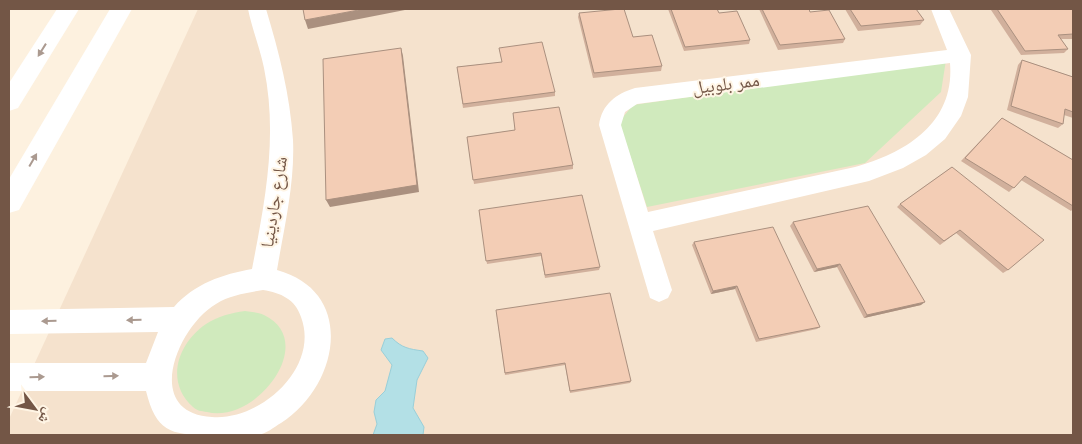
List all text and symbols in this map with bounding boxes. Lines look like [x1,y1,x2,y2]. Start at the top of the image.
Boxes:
one-way arrow [37,43,46,57]
street label: ممر بلوبيل [691,68,761,100]
one-way arrow [29,153,38,167]
street label: شارع جاردينيا [255,155,293,249]
one-way arrow [125,316,141,324]
one-way arrow [40,317,56,325]
one-way arrow [103,372,119,380]
one-way arrow [30,373,46,381]
north arrow [10,384,60,434]
text: ش [34,405,58,427]

